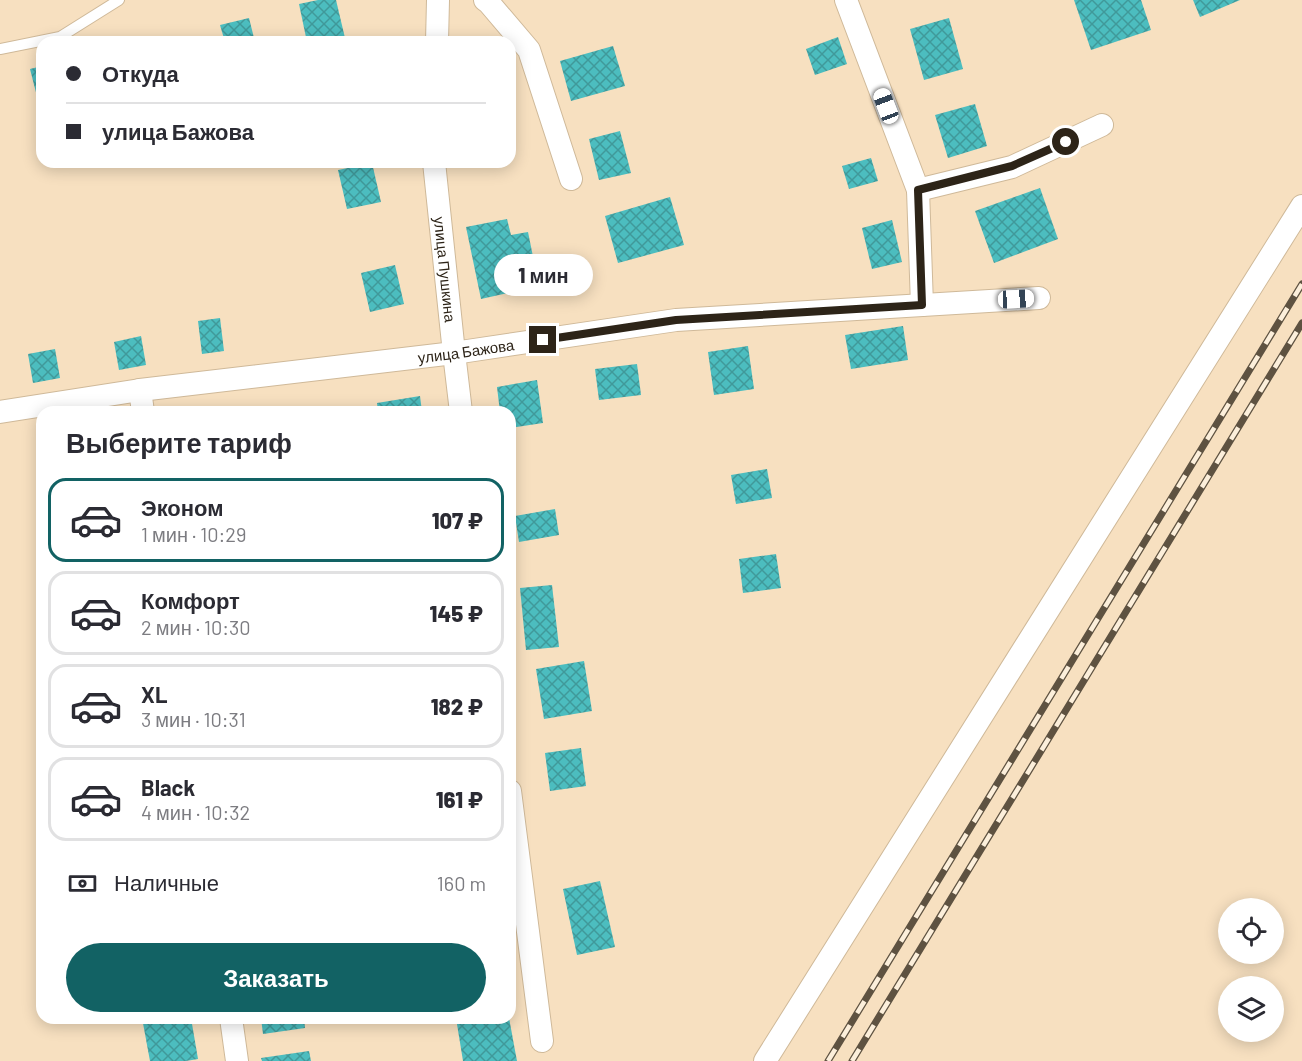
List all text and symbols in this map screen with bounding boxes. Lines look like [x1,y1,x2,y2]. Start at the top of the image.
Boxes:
text: Откуда [102,60,179,86]
car [871,86,901,126]
text: улица Бажова [102,118,254,144]
route start [1052,128,1079,155]
street label: улица Пушкина [431,216,460,324]
callout: 1 мин [494,253,592,295]
text: 1 мин [518,263,569,287]
car [998,289,1034,309]
route end [529,326,556,353]
street label: улица Бажова [417,335,516,366]
text: Выберите тариф [66,426,292,458]
icon: car [69,493,123,547]
text: Эконом [141,494,224,520]
text: 107 ₽ [432,507,483,533]
text: 1 мин · 10:29 [141,522,246,546]
icon: car [69,586,123,640]
text: Комфорт [141,587,240,613]
text: 145 ₽ [430,600,483,626]
text: 2 мин · 10:30 [141,615,251,639]
icon: car [69,679,123,733]
text: XL [141,681,167,707]
text: 182 ₽ [431,693,483,719]
text: 3 мин · 10:31 [141,707,246,731]
icon: car [69,772,123,826]
text: Black [141,774,195,800]
text: 161 ₽ [436,786,483,812]
text: 4 мин · 10:32 [141,800,250,824]
icon: cash [66,867,99,900]
text: Наличные [114,869,219,895]
text: 160 m [437,871,486,895]
map controls [1218,898,1284,1042]
button: locate [1218,898,1284,964]
button: Заказать [66,943,486,1012]
button: layers [1218,976,1284,1042]

